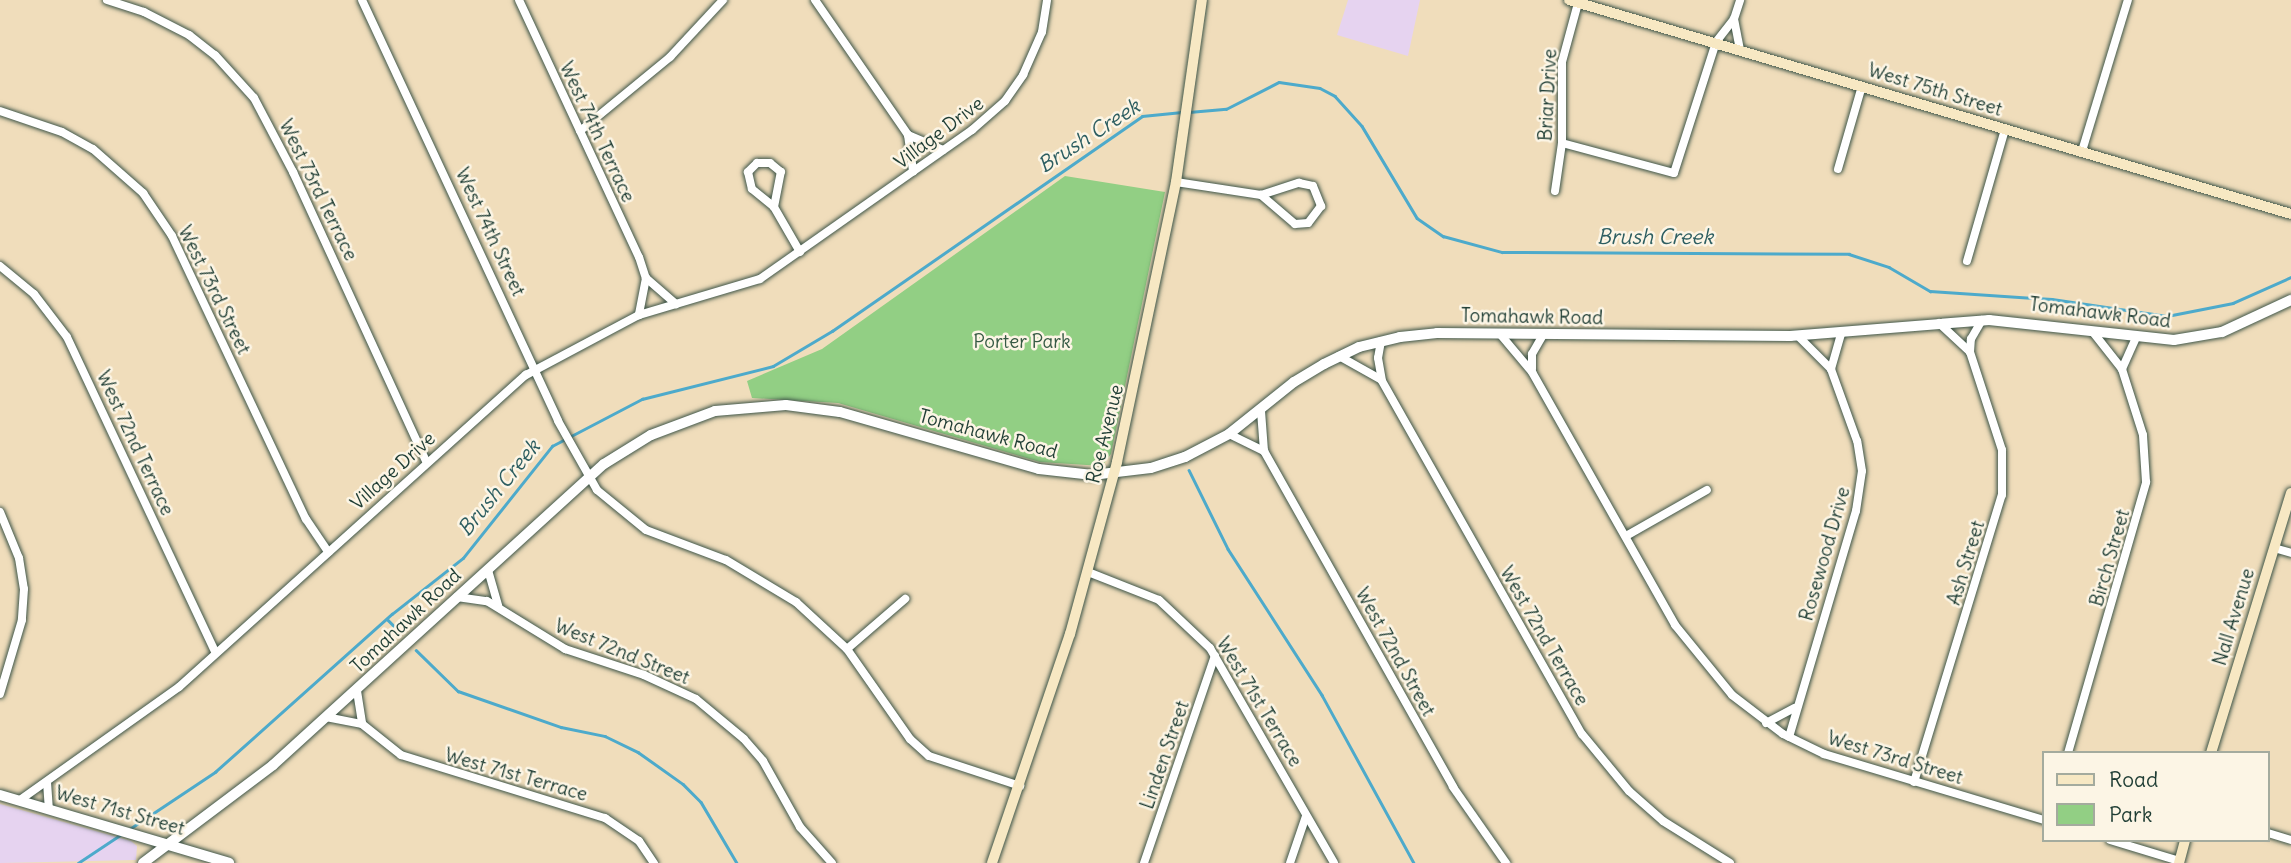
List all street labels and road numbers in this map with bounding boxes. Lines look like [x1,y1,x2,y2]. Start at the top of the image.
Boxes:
street label: Briar Drive [1534,48,1562,142]
street label: West 74th Terrace [554,58,640,206]
street label: West 75th Street [1865,59,2005,121]
street label: Village Drive [890,92,988,174]
street label: West 73rd Terrace [274,116,362,264]
street label: West 74th Street [450,164,530,300]
street label: West 73rd Street [173,222,255,358]
street label: Tomahawk Road [2028,293,2172,333]
street label: Tomahawk Road [1461,304,1603,330]
street label: West 72nd Terrace [91,367,179,519]
street label: Roe Avenue [1082,382,1128,486]
street label: Tomahawk Road [916,405,1060,463]
street label: Village Drive [346,427,440,515]
street label: Rosewood Drive [1795,484,1855,624]
street label: Birch Street [2085,507,2135,609]
street label: Ash Street [1942,518,1990,608]
street label: West 72nd Terrace [1495,562,1593,710]
street label: Tomahawk Road [346,564,466,678]
street label: Nall Avenue [2208,566,2260,668]
street label: West 72nd Street [1350,584,1440,720]
street label: West 72nd Street [551,615,693,689]
street label: West 71st Terrace [1211,633,1307,771]
street label: Linden Street [1136,698,1194,812]
street label: West 73rd Street [1825,727,1965,789]
street label: West 71st Terrace [442,744,590,806]
street label: West 71st Street [53,782,187,840]

